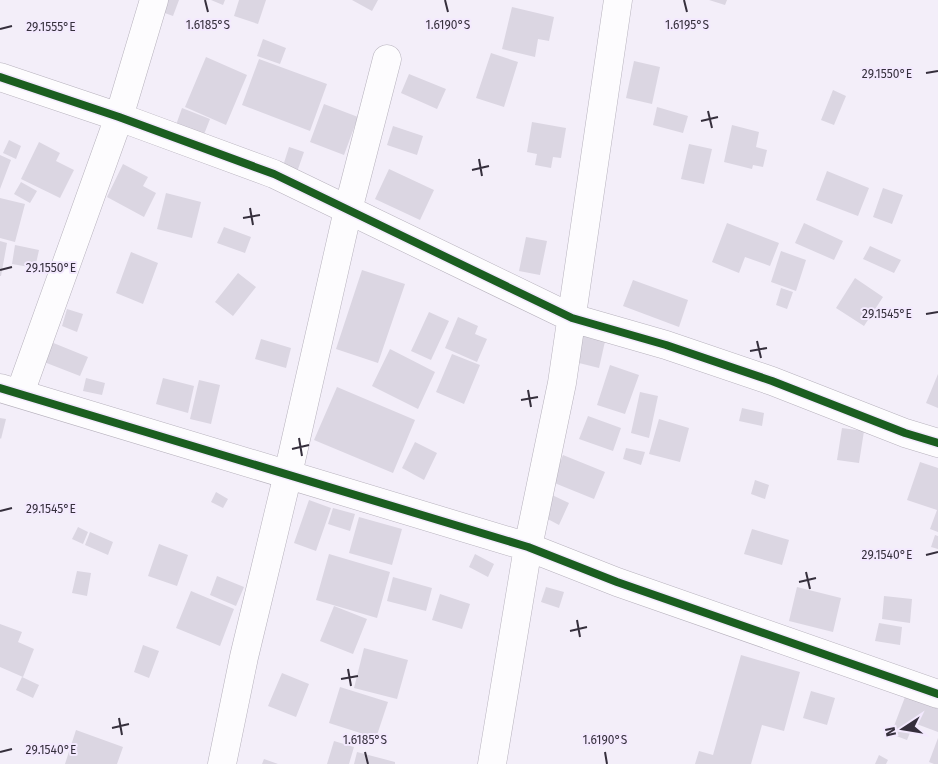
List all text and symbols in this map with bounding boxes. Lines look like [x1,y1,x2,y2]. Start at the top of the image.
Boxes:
text: 1.6185°S [186,18,231,32]
text: 1.6190°S [426,18,471,32]
text: 1.6195°S [665,18,709,32]
text: 29.1555°E [26,20,76,34]
text: 29.1550°E [862,67,912,81]
text: 29.1550°E [26,261,76,275]
text: 29.1545°E [862,307,912,321]
text: 29.1545°E [26,502,76,516]
text: 29.1540°E [862,548,912,562]
north arrow [878,704,928,754]
text: N [881,725,900,738]
text: 1.6185°S [343,733,388,747]
text: 1.6190°S [583,733,628,747]
text: 29.1540°E [26,743,76,757]

